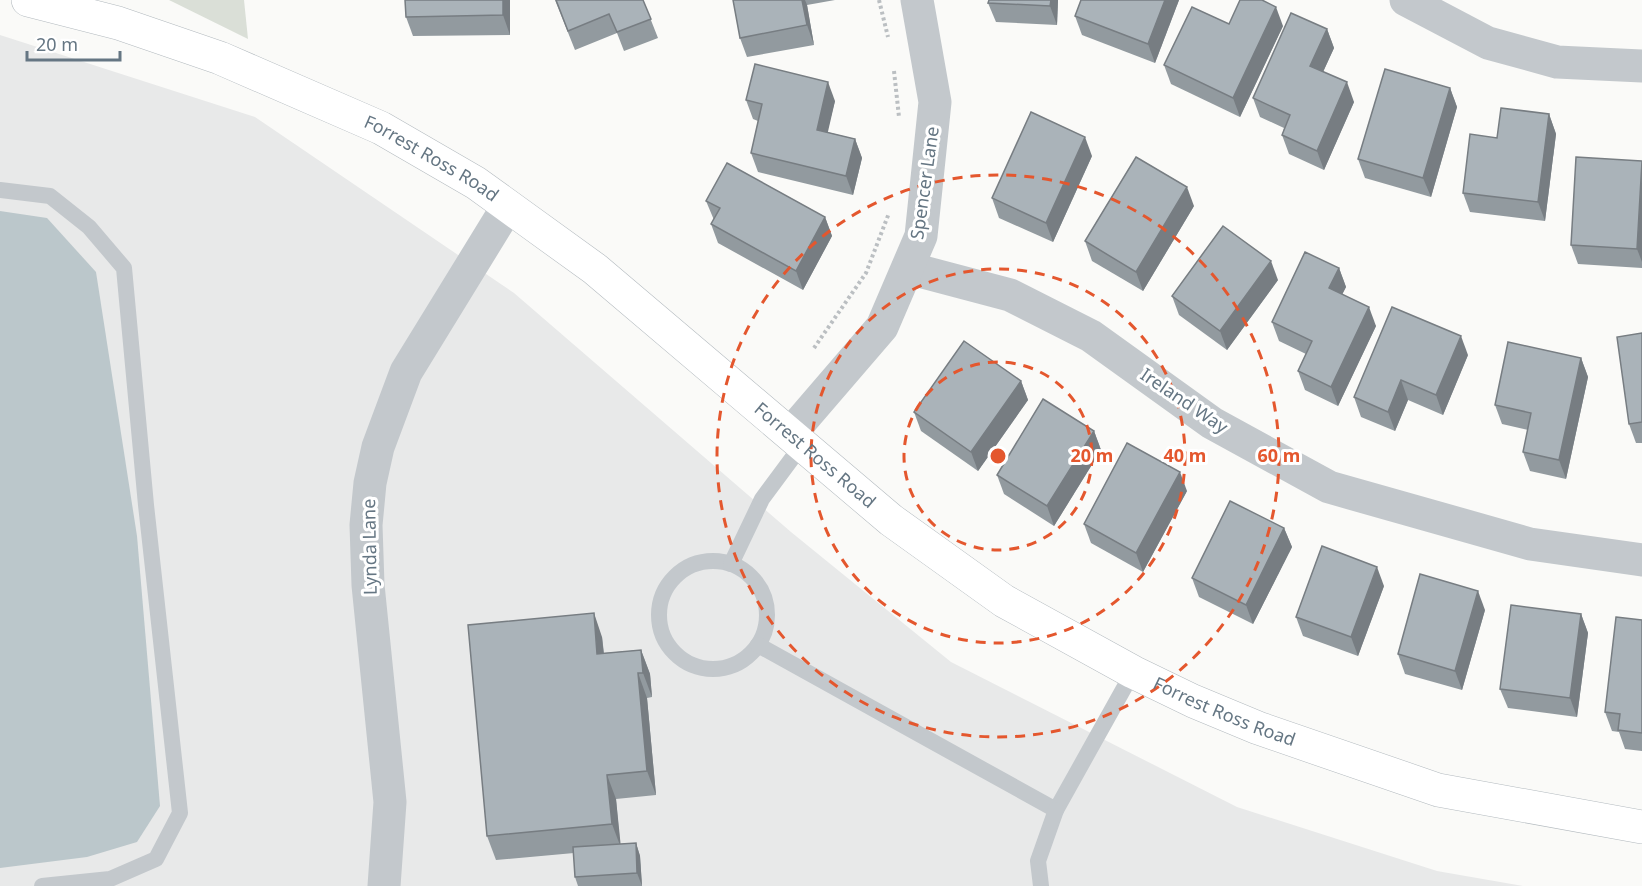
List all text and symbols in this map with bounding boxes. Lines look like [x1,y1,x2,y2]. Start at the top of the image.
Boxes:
scale bar [27,24,120,62]
text: 20 m [36,32,78,56]
street label: Forrest Ross Road [361,109,504,207]
street label: Spencer Lane [904,125,944,241]
street label: Ireland Way [1136,362,1234,439]
street label: Forrest Ross Road [750,396,881,513]
text: 20 m [1071,443,1113,467]
text: 40 m [1164,443,1206,467]
text: 60 m [1258,443,1300,467]
centre of rings [988,446,1008,466]
street label: Lynda Lane [356,499,382,595]
street label: Forrest Ross Road [1150,671,1299,751]

